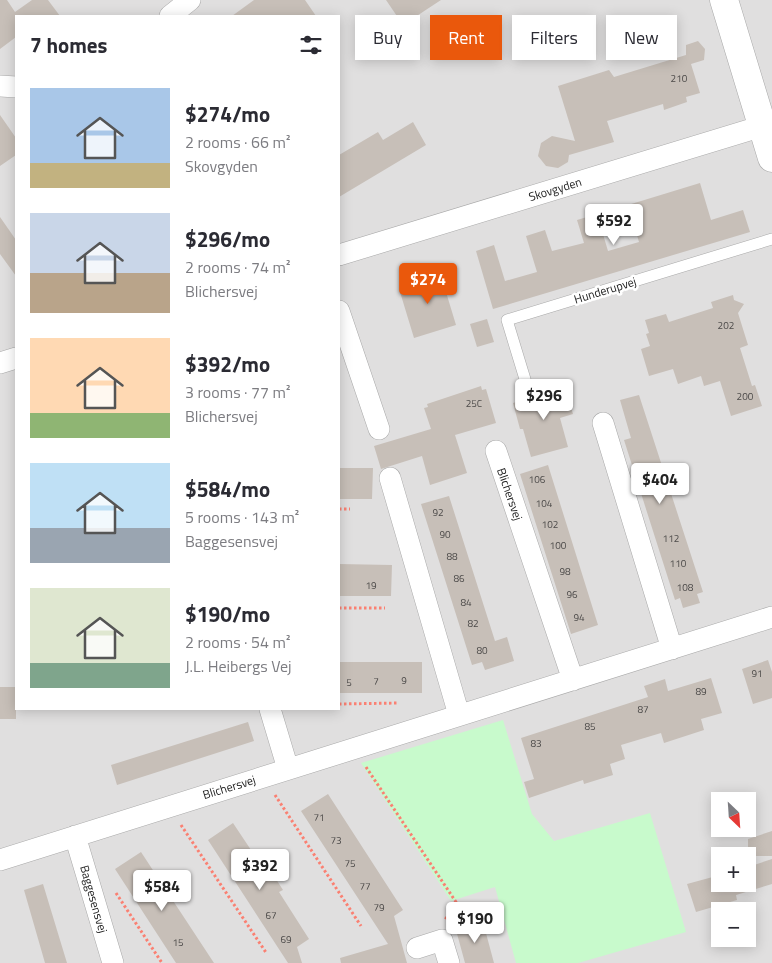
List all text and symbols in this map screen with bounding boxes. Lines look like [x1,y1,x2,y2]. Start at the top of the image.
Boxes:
chip: Buy [355,15,420,60]
chip: Rent [430,15,502,60]
chip: Filters [512,15,596,60]
chip: New [606,15,677,60]
text: 7 homes [30,29,107,61]
icon: filters [297,31,325,59]
house number: 210 [671,71,688,86]
text: $274/mo [185,98,270,130]
icon: home [70,108,130,168]
text: 2 rooms · 66 m² [185,130,290,154]
text: Skovgyden [185,154,258,178]
street label: Skovgyden [526,172,584,206]
pin: $592 [584,204,644,246]
text: $592 [596,208,632,232]
text: $296/mo [185,223,270,255]
icon: home [70,233,130,293]
text: 2 rooms · 74 m² [185,255,290,279]
pin: $274 [398,262,458,305]
text: $274 [410,267,446,291]
street label: Hunderupvej [571,271,639,309]
text: Blichersvej [185,279,258,303]
house number: 202 [718,318,734,333]
text: $392/mo [185,348,270,380]
icon: home [70,358,130,418]
pin: $296 [514,378,574,421]
text: 3 rooms · 77 m² [185,380,290,404]
text: $296 [526,383,562,407]
house number: 200 [737,389,754,404]
house number: 25C [466,396,483,411]
text: Blichersvej [185,404,258,428]
pin: $404 [630,462,690,505]
street label: Blichersvej [492,465,528,523]
text: $404 [642,467,678,491]
house number: 106 [529,472,546,487]
text: $584/mo [185,473,270,505]
icon: home [70,483,130,543]
house number: 104 [536,496,553,511]
text: 5 rooms · 143 m² [185,505,299,529]
house number: 92 [432,505,444,520]
house number: 102 [542,517,558,532]
house number: 90 [439,527,451,542]
text: Baggesensvej [185,529,278,553]
house number: 112 [663,531,679,546]
house number: 100 [550,538,567,553]
house number: 88 [446,549,458,564]
house number: 110 [670,556,687,571]
house number: 98 [559,564,571,579]
house number: 86 [453,571,465,586]
house number: 19 [365,578,377,593]
house number: 108 [677,580,694,595]
house number: 96 [566,587,578,602]
house number: 84 [460,595,472,610]
text: $190/mo [185,598,270,630]
icon: home [70,608,130,668]
house number: 94 [573,610,585,625]
house number: 82 [467,616,479,631]
text: 2 rooms · 54 m² [185,630,290,654]
house number: 80 [476,643,488,658]
text: J.L. Heibergs Vej [185,654,292,678]
house number: 91 [751,666,763,681]
house number: 9 [401,673,407,688]
house number: 7 [373,674,379,689]
house number: 5 [346,675,352,690]
house number: 89 [695,684,707,699]
house number: 87 [637,702,649,717]
house number: 85 [584,719,596,734]
house number: 83 [530,736,542,751]
street label: Blichersvej [200,770,258,804]
north arrow [711,792,756,838]
map controls [711,792,756,947]
house number: 71 [313,810,325,825]
house number: 73 [330,833,342,848]
button: + [711,847,756,892]
pin: $392 [230,848,290,891]
text: $392 [242,853,278,877]
house number: 75 [344,856,356,871]
street label: Baggesensvej [75,863,113,935]
pin: $584 [132,870,192,912]
text: $584 [144,874,180,898]
house number: 77 [359,879,371,894]
house number: 79 [373,900,385,915]
pin: $190 [445,902,505,944]
button: − [711,902,756,947]
text: $190 [457,906,493,930]
house number: 67 [265,908,277,923]
house number: 69 [280,932,292,947]
house number: 15 [172,935,184,950]

